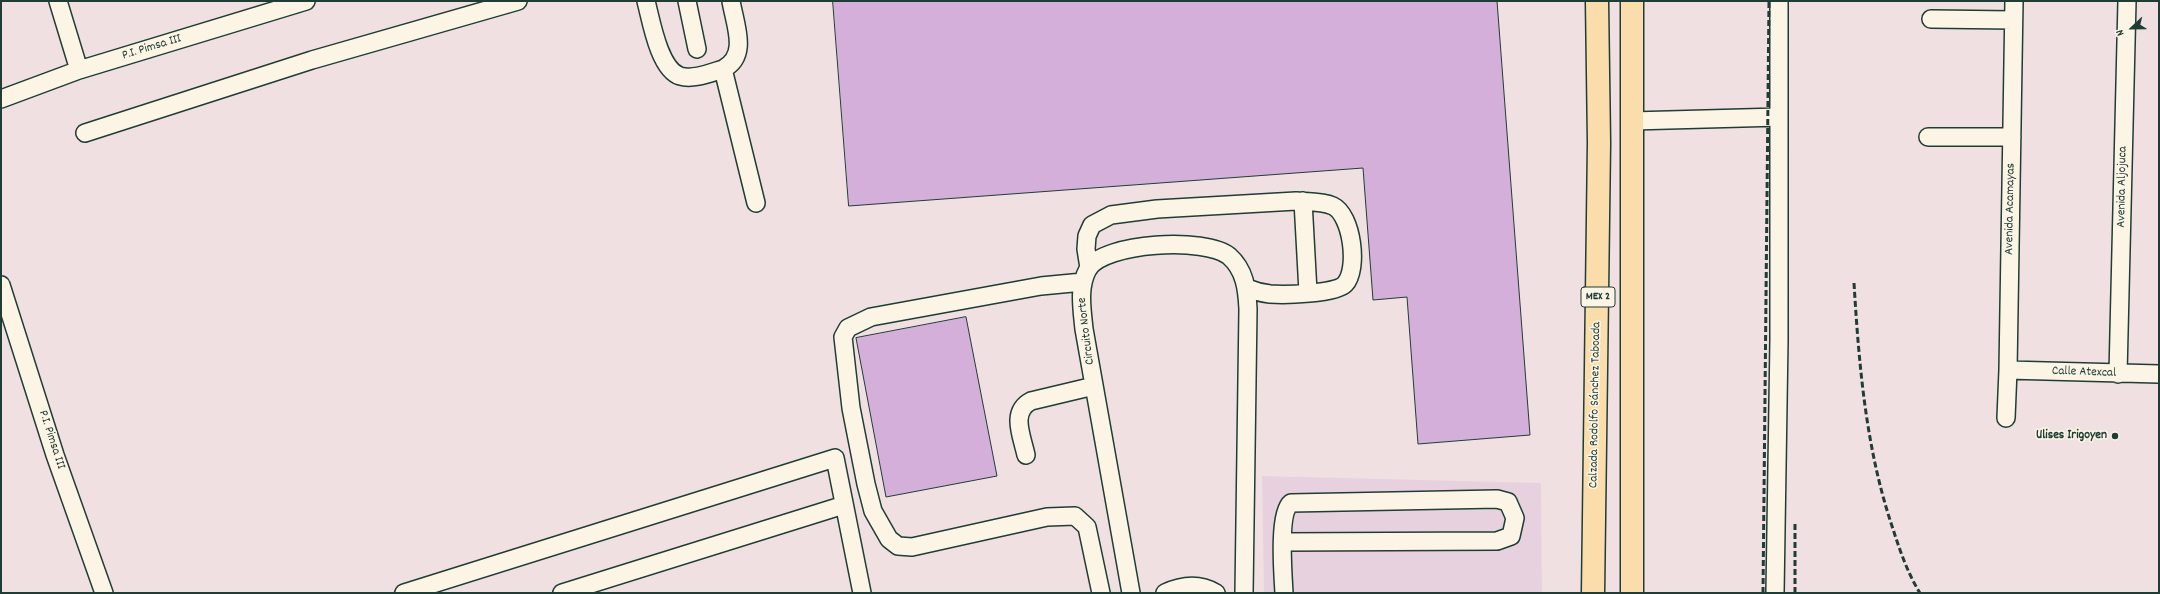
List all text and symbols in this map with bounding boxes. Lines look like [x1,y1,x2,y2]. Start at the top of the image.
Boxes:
north arrow [2112,8,2152,48]
text: N [2112,27,2129,38]
street label: P.I. Pimsa III [121,32,183,64]
street label: Avenida Aljojuca [2114,146,2132,228]
street label: Avenida Acamayas [2002,163,2020,255]
road number: MEX 2 [1581,287,1615,307]
street label: Circuito Norte [1075,296,1099,366]
street label: Calzada Rodolfo Sánchez Taboada [1587,322,1605,488]
street label: Calle Atexcal [2052,364,2116,382]
street label: P.I. Pimsa III [34,409,68,471]
place label: Ulises Irigoyen [2036,428,2107,444]
marker: Ulises Irigoyen [2110,431,2120,441]

